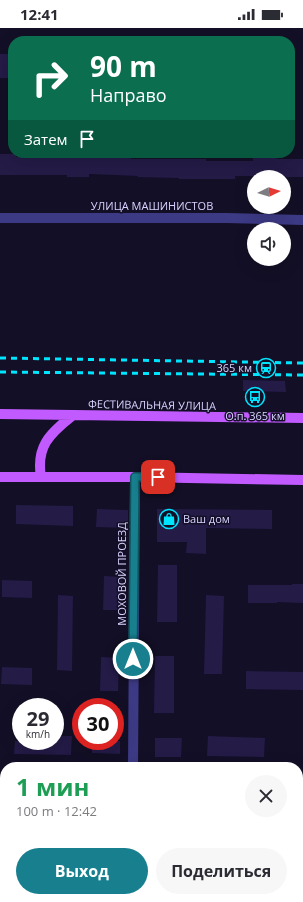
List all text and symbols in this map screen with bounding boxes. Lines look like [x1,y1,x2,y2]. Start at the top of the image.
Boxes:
text: 12:41 [20,4,59,24]
text: 90 m [90,47,157,85]
icon: right [24,52,76,104]
text: Направо [90,83,167,107]
icon: arrive [76,128,98,150]
text: Затем [24,129,68,149]
north arrow [247,170,291,214]
map controls [247,170,291,266]
street label: УЛИЦА МАШИНИСТОВ [91,198,213,213]
button: sound [247,222,291,266]
station icon: 365 км [255,357,277,379]
place label: 365 км [217,360,252,375]
bus stop icon: О.п. 365 км [244,386,266,408]
street label: ФЕСТИВАЛЬНАЯ УЛИЦА [88,396,216,413]
place label: О.п. 365 км [225,408,285,423]
pin [141,460,175,494]
icon: arrive [147,466,169,488]
shop icon: Ваш дом [158,508,180,530]
place label: Ваш дом [183,511,230,526]
street label: МОХОВОЙ ПРОЕЗД [114,522,129,626]
position arrow [112,638,154,680]
speed limit sign: 30 [72,698,124,750]
text: 29 [27,705,49,732]
text: km/h [26,727,50,741]
text: 1 мин [16,770,89,803]
button: close [245,775,287,817]
text: 100 m · 12:42 [16,802,97,820]
button: Выход [16,848,148,894]
button: Поделиться [156,848,287,894]

